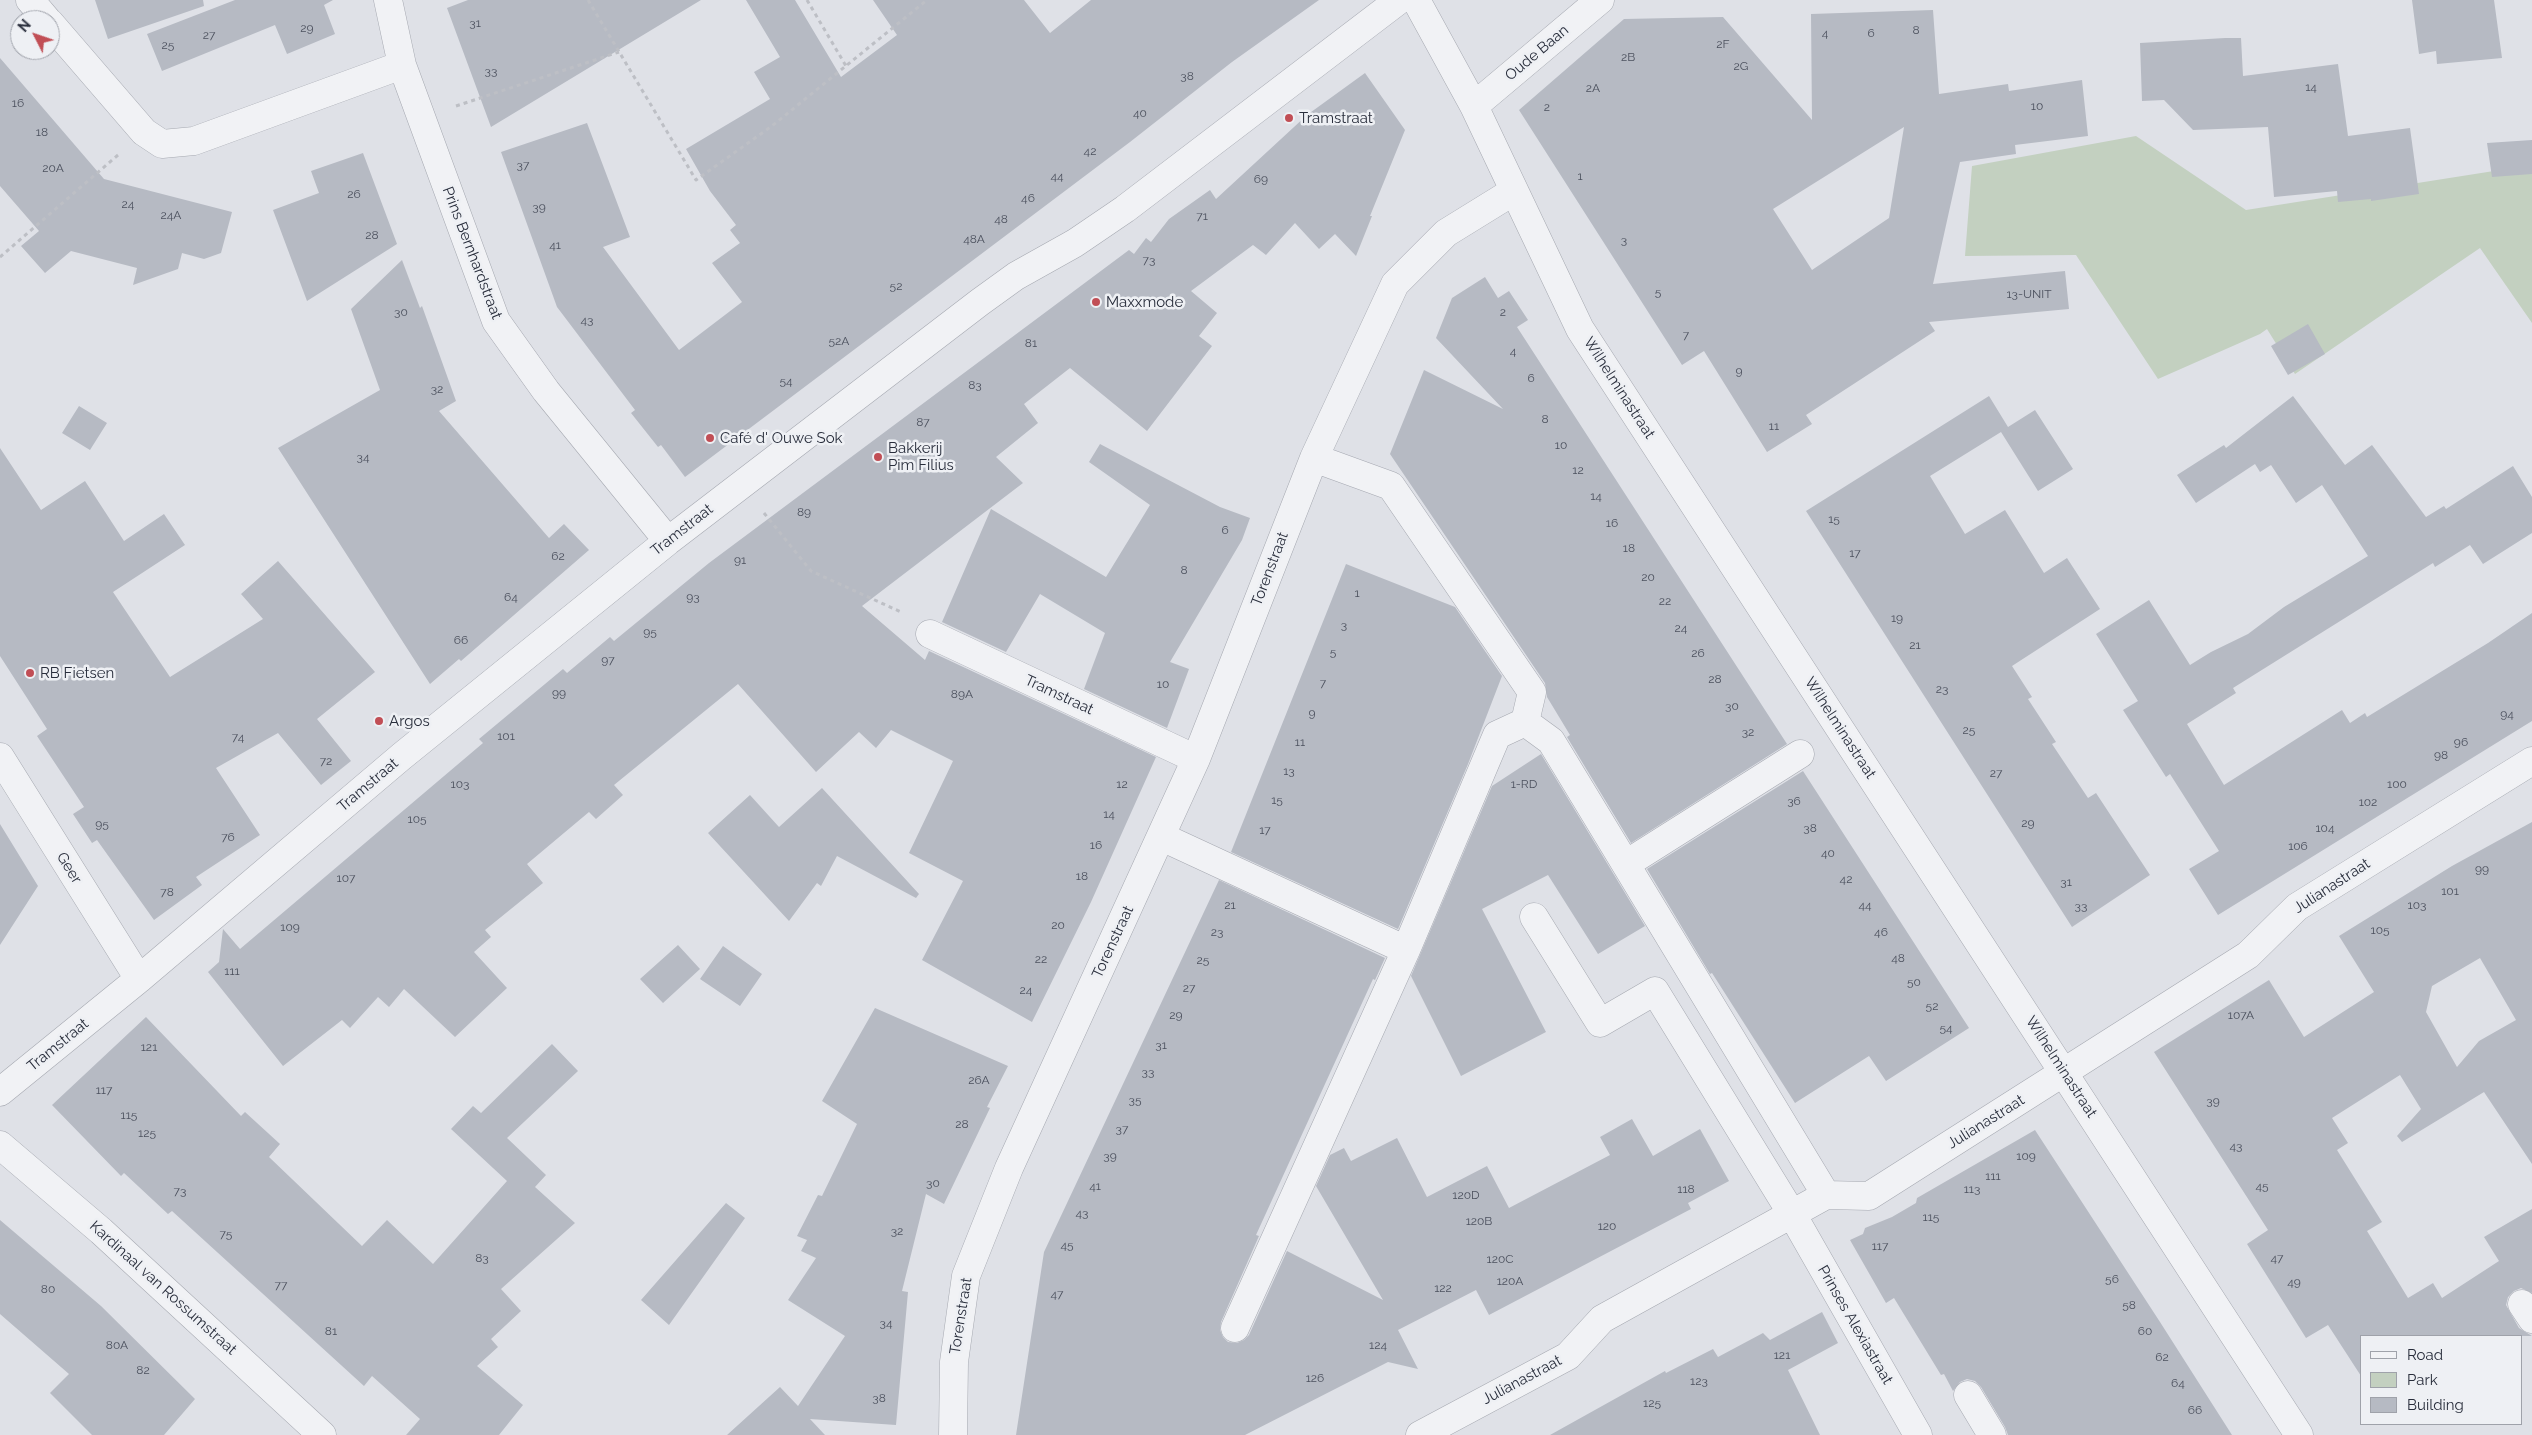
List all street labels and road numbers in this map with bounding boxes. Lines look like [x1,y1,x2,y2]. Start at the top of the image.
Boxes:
street label: Oude Baan [1502,21,1572,85]
street label: Prins Bernhardstraat [438,184,506,322]
street label: Wilhelminastraat [1579,334,1659,442]
street label: Tramstraat [647,500,717,560]
street label: Torenstraat [1248,529,1292,609]
street label: Tramstraat [1022,671,1096,719]
street label: Wilhelminastraat [1800,674,1880,782]
street label: Tramstraat [334,754,402,816]
street label: Geer [52,849,86,887]
street label: Julianastraat [2290,855,2374,917]
street label: Torenstraat [1088,903,1138,981]
street label: Wilhelminastraat [2021,1013,2101,1121]
street label: Tramstraat [24,1015,92,1075]
street label: Julianastraat [1944,1091,2028,1153]
street label: Kardinaal van Rossumstraat [86,1217,240,1359]
street label: Prinses Alexiastraat [1814,1262,1896,1388]
street label: Torenstraat [946,1276,976,1356]
street label: Julianastraat [1479,1352,1565,1408]

